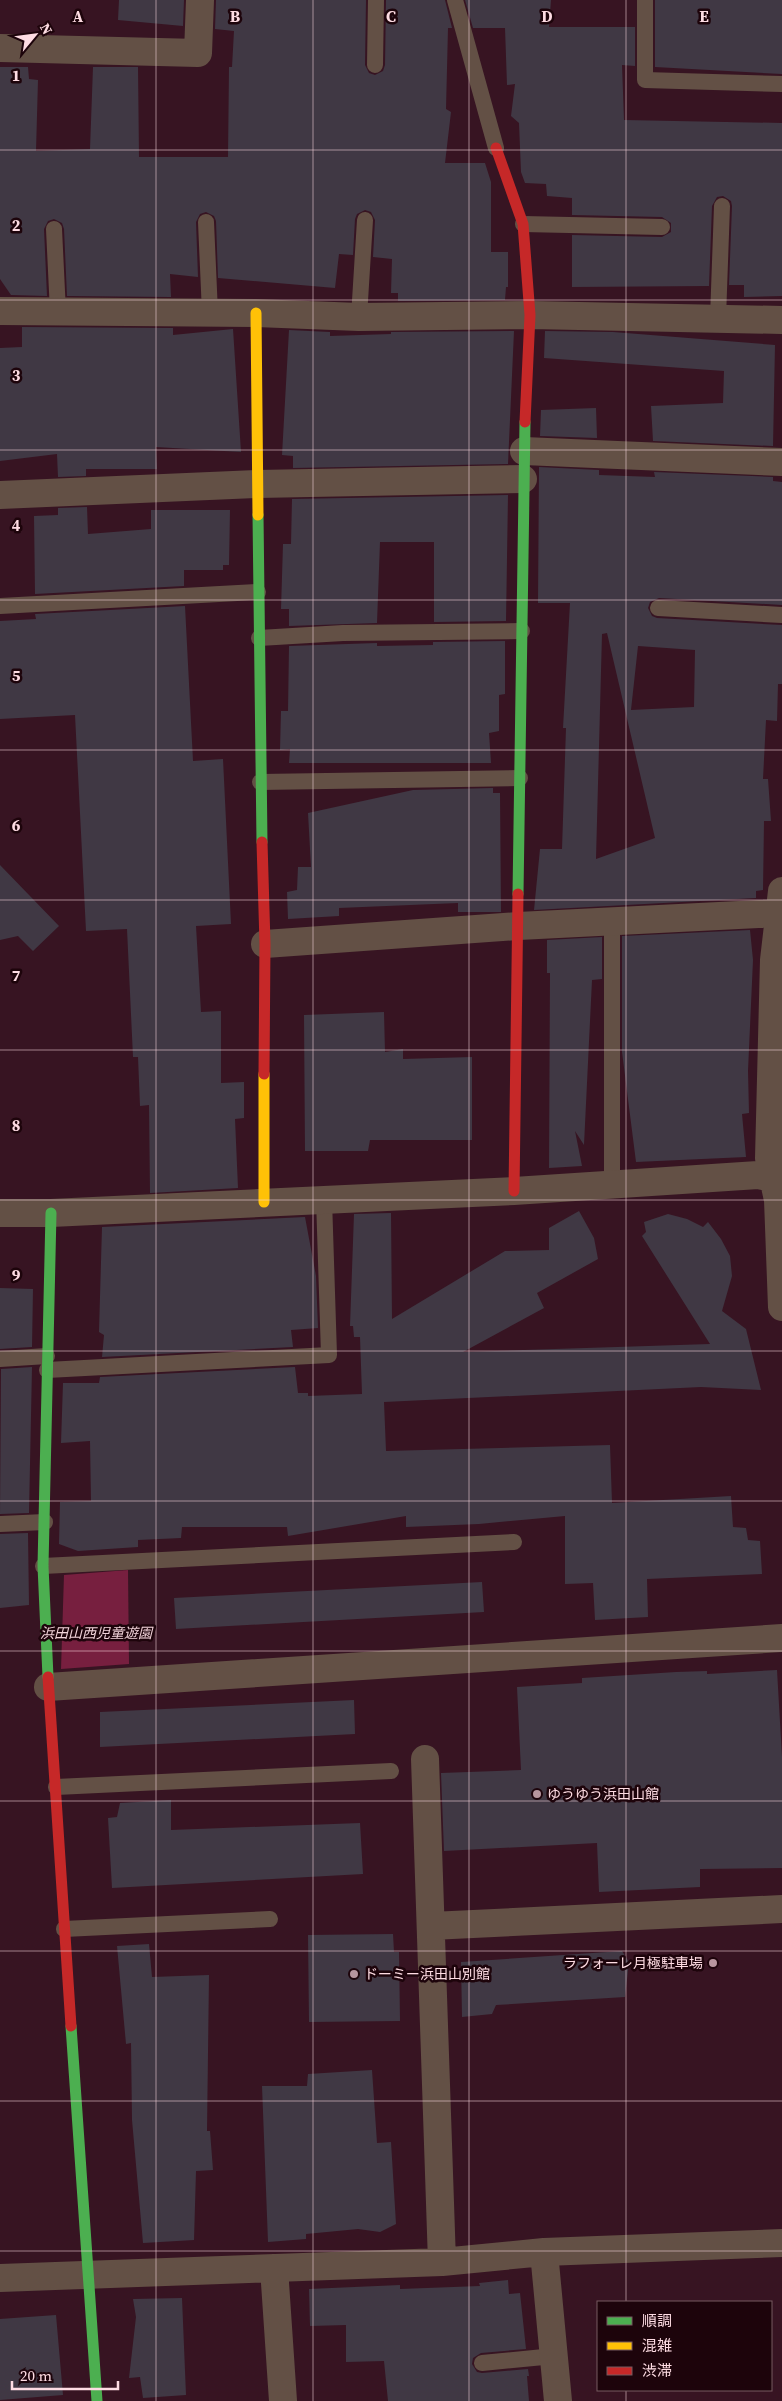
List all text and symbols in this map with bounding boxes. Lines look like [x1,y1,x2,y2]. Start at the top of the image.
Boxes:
text: A [73,5,84,27]
text: B [230,5,241,27]
text: C [386,5,396,27]
text: D [541,5,553,27]
text: E [699,5,709,27]
north arrow [10,10,60,60]
text: N [35,19,58,38]
text: 1 [12,64,20,86]
text: 2 [12,214,21,236]
text: 3 [12,364,21,386]
text: 4 [12,514,21,536]
text: 5 [12,664,21,686]
text: 6 [12,814,21,836]
text: 7 [12,964,21,986]
text: 8 [12,1114,20,1136]
text: 9 [12,1264,21,1286]
park label: 浜田山西児童遊園 [40,1623,154,1643]
place label: ゆうゆう浜田山館 [547,1784,659,1804]
marker: ゆうゆう浜田山館 [531,1788,543,1800]
place label: ラフォーレ月極駐車場 [563,1953,703,1973]
marker: ラフォーレ月極駐車場 [707,1957,719,1969]
place label: ドーミー浜田山別館 [364,1964,490,1984]
marker: ドーミー浜田山別館 [348,1968,360,1980]
legend [597,2301,772,2391]
text: 順調 [642,2310,672,2331]
text: 混雑 [642,2335,672,2356]
scale bar [12,2358,119,2390]
text: 渋滞 [642,2360,672,2381]
text: 20 m [20,2365,52,2386]

